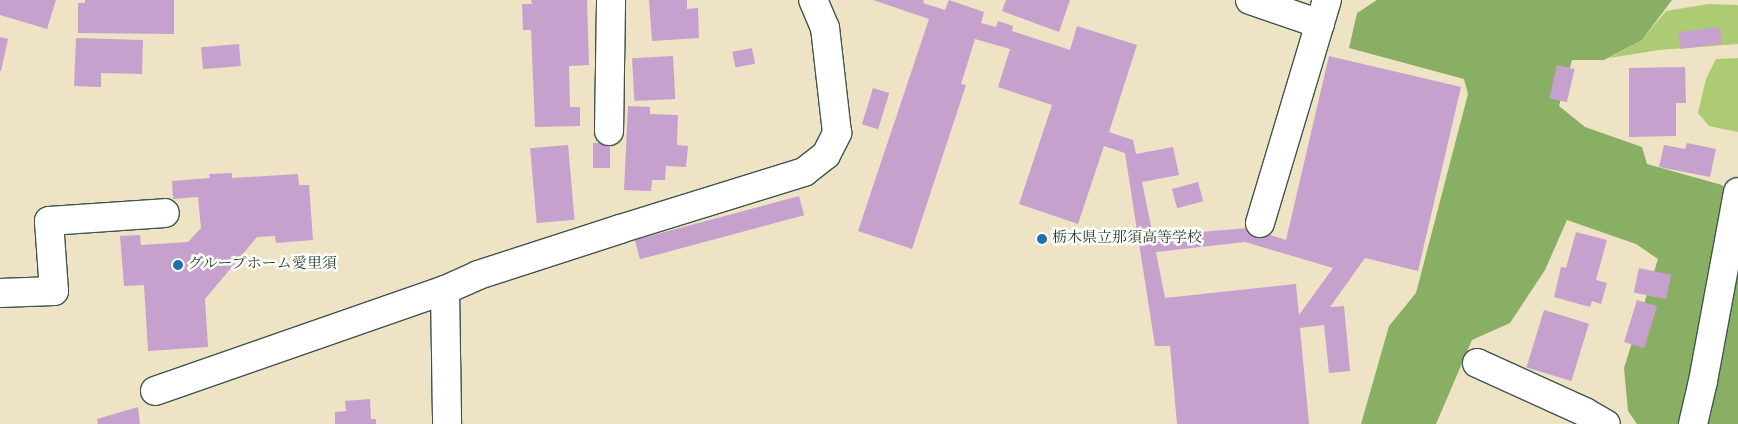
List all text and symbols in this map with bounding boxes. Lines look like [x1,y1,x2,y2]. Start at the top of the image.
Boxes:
place label: 栃木県立那須高等学校 [1052,230,1202,248]
marker: 栃木県立那須高等学校 [1036,233,1048,245]
place label: グループホーム愛里須 [188,256,338,274]
marker: グループホーム愛里須 [172,259,184,271]

